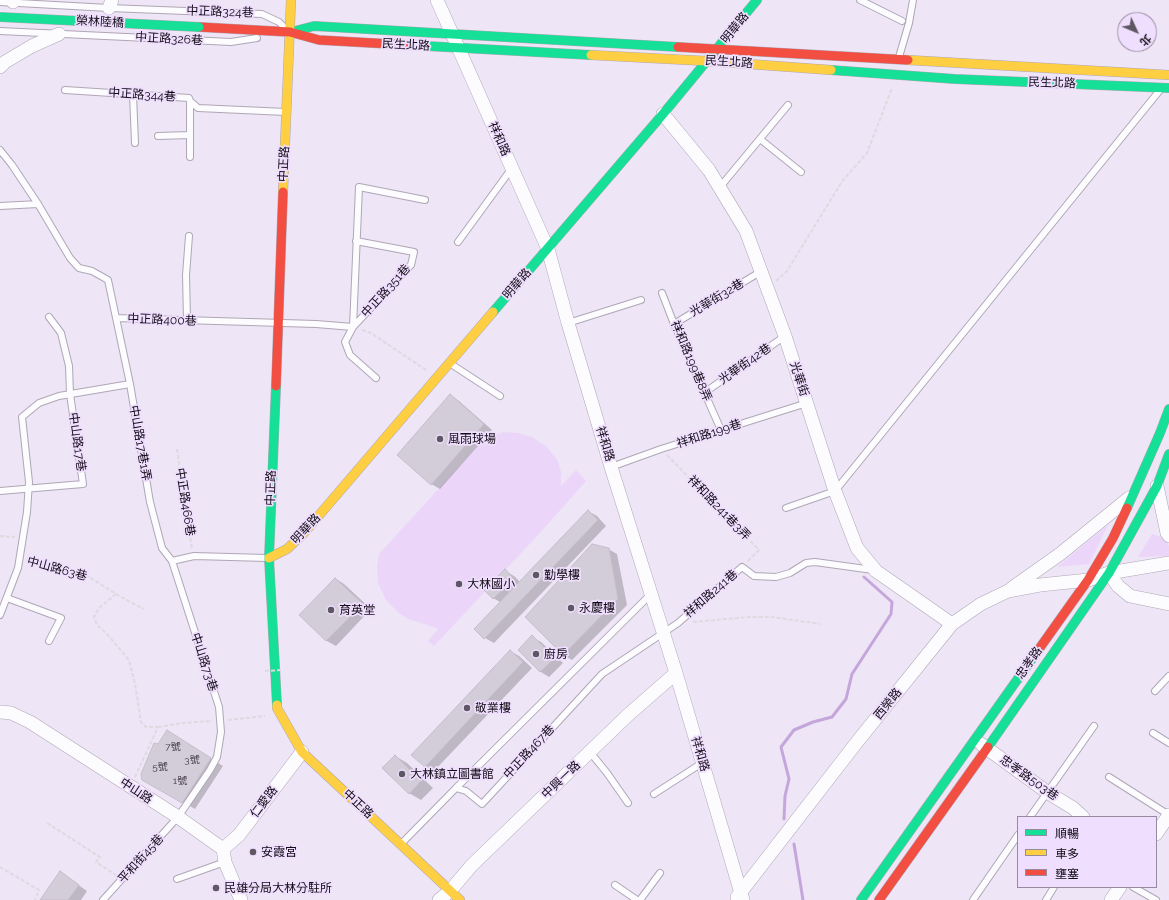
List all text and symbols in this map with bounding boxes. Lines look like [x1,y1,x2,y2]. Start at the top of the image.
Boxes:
street label: 中正路324巷 [186,4,254,20]
street label: 明華路 [718,9,752,47]
north arrow [1117,12,1157,52]
street label: 榮林陸橋 [76,14,124,30]
street label: 中正路326巷 [135,30,203,48]
text: 北 [1137,32,1154,48]
street label: 民生北路 [382,37,430,53]
street label: 民生北路 [705,53,753,71]
street label: 民生北路 [1028,75,1076,91]
street label: 中正路344巷 [108,85,176,105]
street label: 祥和路 [485,120,513,158]
street label: 中正路 [276,146,292,182]
street label: 中正路351巷 [359,262,413,320]
street label: 明華路 [500,266,534,302]
street label: 光華街32巷 [687,276,747,320]
street label: 中正路400巷 [127,312,197,328]
street label: 祥和路199巷8弄 [668,318,714,404]
street label: 光華街42巷 [716,341,774,387]
street label: 光華街 [787,360,811,398]
street label: 中山路17巷1弄 [126,404,154,482]
street label: 中山路17巷 [66,412,88,472]
street label: 祥和路199巷 [675,417,743,451]
street label: 祥和路 [593,425,617,463]
place label: 風雨球場 [448,432,496,446]
marker: 風雨球場 [435,434,445,444]
street label: 中正路466巷 [172,467,198,537]
street label: 中正路 [263,470,279,506]
street label: 祥和路241巷3弄 [685,473,753,543]
street label: 明華路 [288,511,324,547]
street label: 中山路63巷 [25,554,89,584]
street label: 祥和路241巷 [681,567,741,621]
place label: 勤學樓 [544,568,580,582]
marker: 勤學樓 [531,570,541,580]
place label: 大林國小 [467,577,515,591]
marker: 大林國小 [454,579,464,589]
place label: 永慶樓 [579,601,615,615]
place label: 育英堂 [339,603,375,617]
marker: 永慶樓 [566,603,576,613]
marker: 育英堂 [326,605,336,615]
street label: 中山路73巷 [188,631,220,693]
street label: 忠孝路 [1013,644,1045,682]
place label: 廚房 [544,647,568,661]
marker: 廚房 [531,649,541,659]
street label: 西榮路 [871,685,905,723]
place label: 敬業樓 [475,701,511,715]
marker: 敬業樓 [462,703,472,713]
street label: 中正路467巷 [500,722,558,782]
street label: 祥和路 [688,735,712,773]
house number: 7號 [165,741,181,753]
street label: 忠孝路503巷 [997,753,1061,803]
house number: 3號 [184,754,200,766]
street label: 中興一路 [539,758,583,802]
house number: 5號 [152,761,168,773]
place label: 大林鎮立圖書館 [410,767,494,781]
marker: 大林鎮立圖書館 [397,769,407,779]
street label: 中山路 [117,775,155,807]
house number: 1號 [173,775,187,787]
street label: 仁愛路 [247,783,281,821]
street label: 中正路 [340,786,376,822]
legend [1017,816,1157,888]
text: 順暢 [1055,827,1079,841]
street label: 平和街45巷 [115,831,167,887]
place label: 安霞宮 [261,845,297,859]
marker: 安霞宮 [248,847,258,857]
text: 車多 [1055,847,1079,861]
text: 壅塞 [1055,867,1079,881]
place label: 民雄分局大林分駐所 [224,881,332,895]
marker: 民雄分局大林分駐所 [211,883,221,893]

